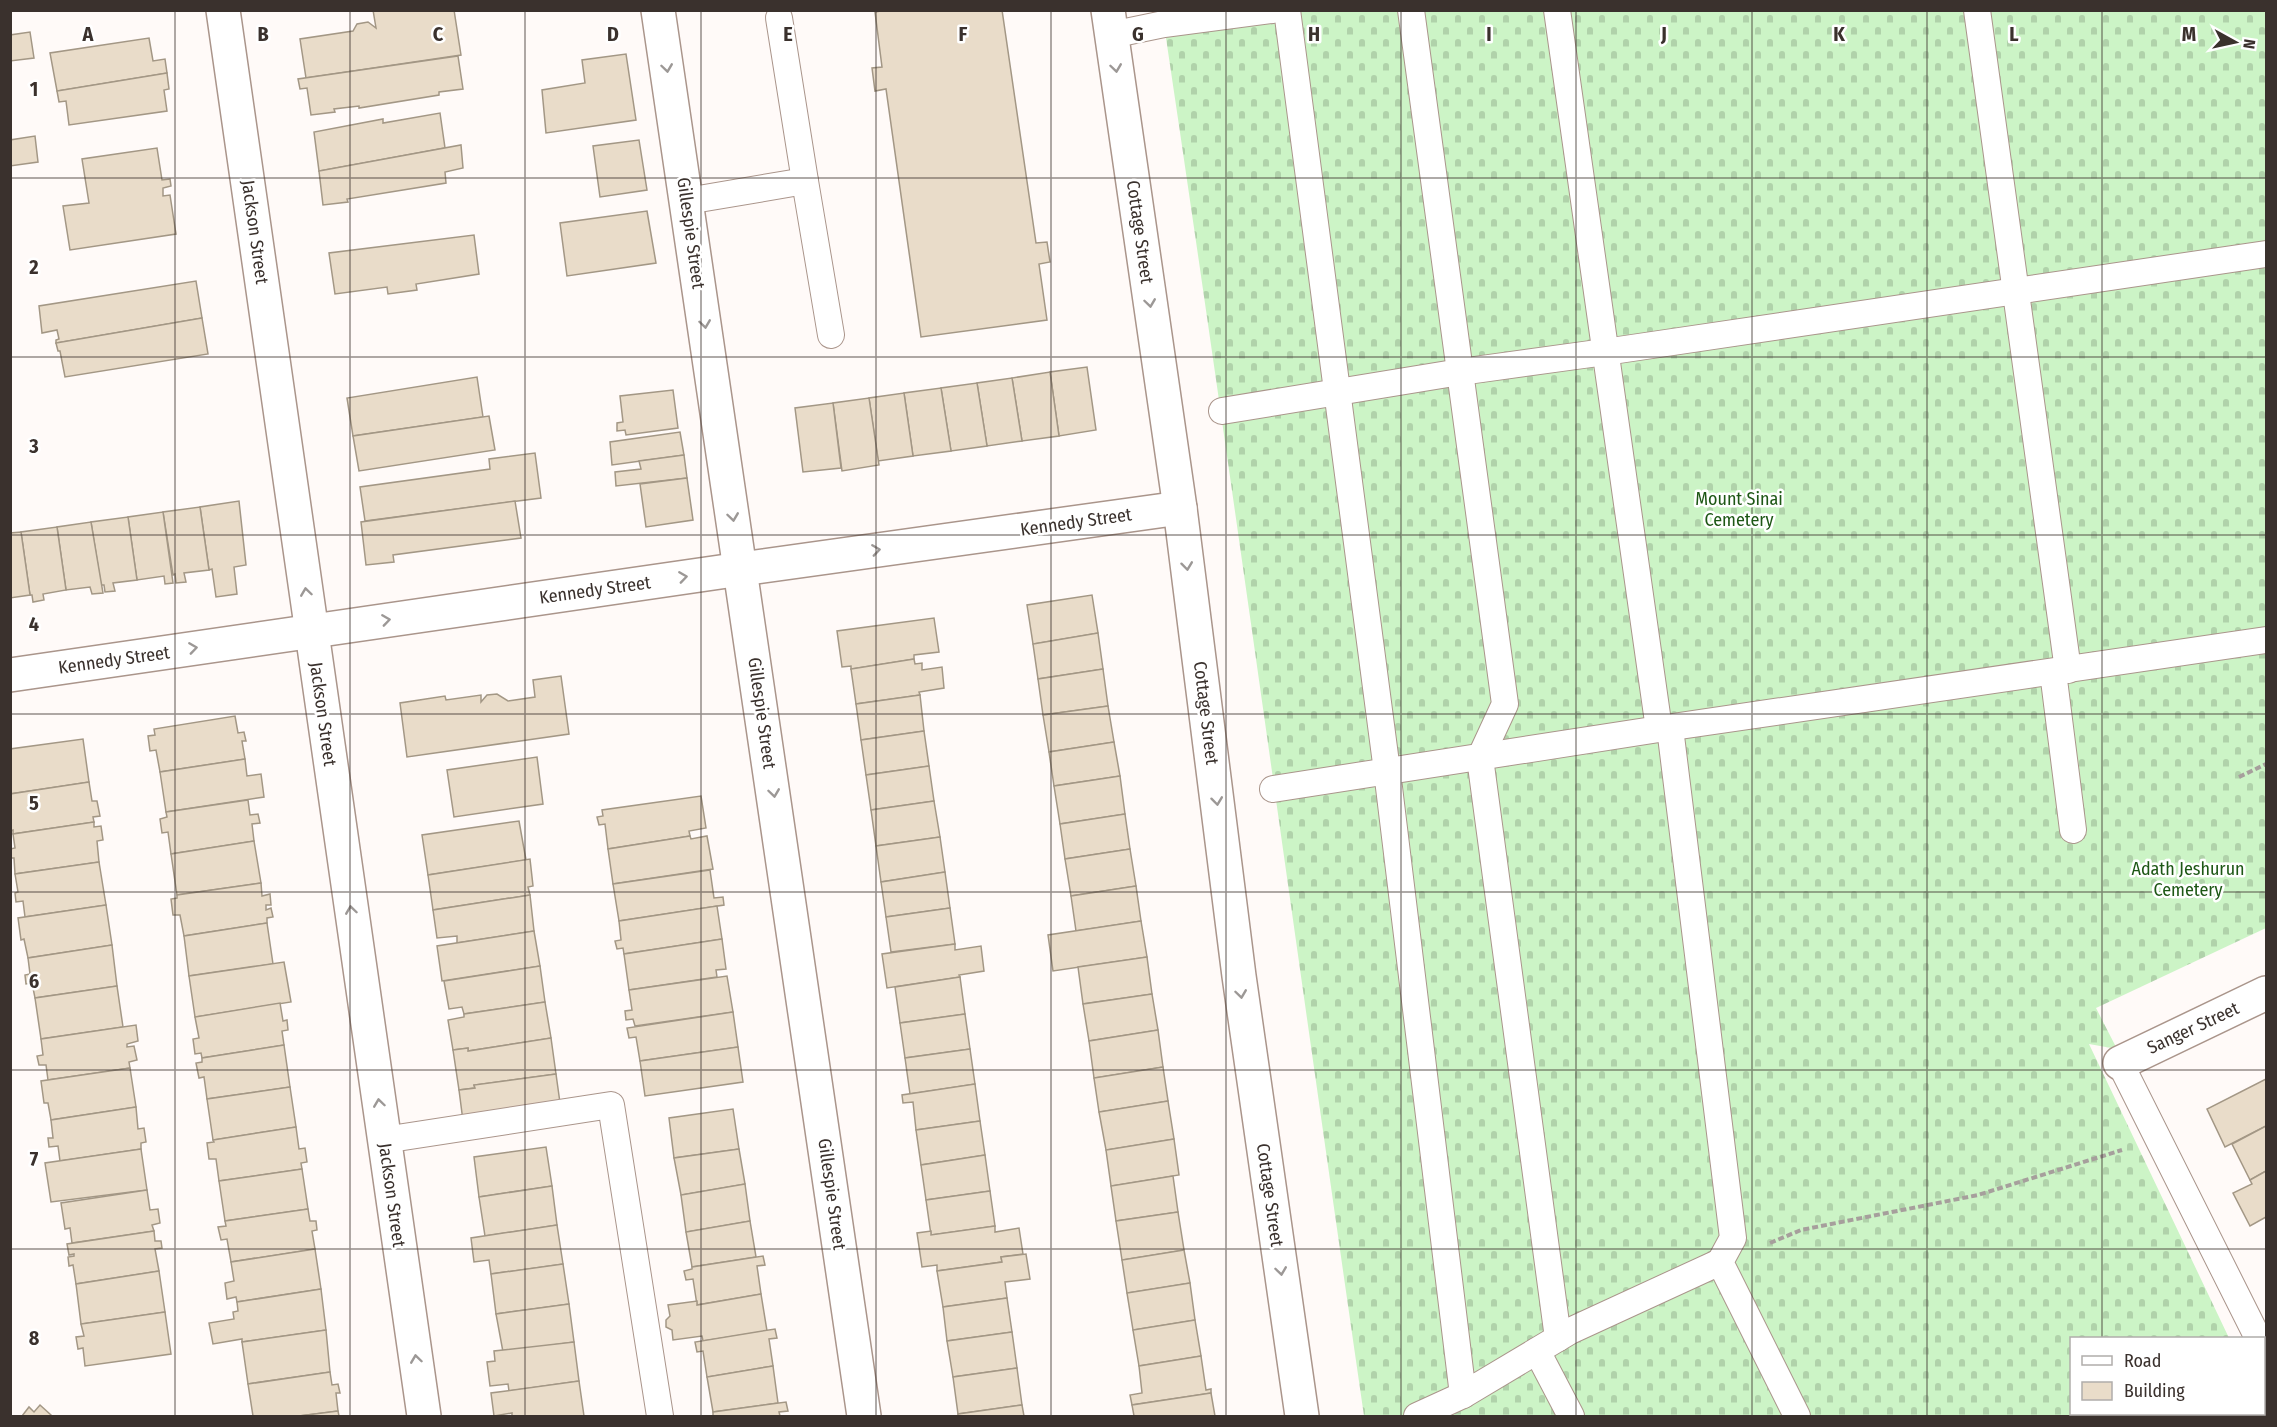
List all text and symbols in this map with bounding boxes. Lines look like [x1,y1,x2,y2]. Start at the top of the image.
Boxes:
north arrow [2205,12,2265,72]
text: A [82,22,95,46]
text: B [257,22,269,46]
text: C [433,22,444,46]
text: D [607,22,619,46]
text: E [783,22,793,46]
text: F [959,22,968,46]
text: G [1132,22,1144,46]
text: H [1308,22,1320,46]
text: I [1486,22,1492,46]
text: J [1660,22,1667,46]
text: K [1833,22,1845,46]
text: L [2009,22,2019,46]
text: M [2182,22,2196,46]
text: N [2239,38,2259,50]
one-way arrow [660,63,673,73]
one-way arrow [1110,64,1122,73]
text: 1 [30,77,38,101]
street label: Gillespie Street [672,176,710,290]
street label: Jackson Street [237,179,273,286]
street label: Cottage Street [1122,179,1158,285]
text: 2 [28,255,39,279]
one-way arrow [1144,298,1156,307]
one-way arrow [698,319,710,328]
text: 3 [28,434,39,458]
park label: Mount Sinai Cemetery [1695,488,1783,531]
street label: Kennedy Street [1019,503,1133,541]
one-way arrow [727,512,739,521]
one-way arrow [871,544,881,556]
one-way arrow [1181,561,1193,570]
street label: Kennedy Street [538,571,652,609]
one-way arrow [677,571,687,584]
one-way arrow [301,588,313,597]
text: 4 [29,612,39,636]
one-way arrow [381,615,391,627]
street label: Kennedy Street [57,641,171,679]
one-way arrow [188,643,198,655]
street label: Gillespie Street [743,656,781,770]
street label: Cottage Street [1189,660,1223,766]
street label: Jackson Street [305,661,341,768]
one-way arrow [767,788,779,797]
text: 5 [29,791,39,815]
one-way arrow [1210,796,1222,805]
park label: Adath Jeshurun Cemetery [2131,858,2245,901]
one-way arrow [346,906,358,915]
text: 6 [29,969,39,993]
one-way arrow [1235,990,1247,999]
street label: Sanger Street [2143,997,2243,1059]
one-way arrow [373,1099,385,1108]
street label: Gillespie Street [813,1137,851,1251]
street label: Jackson Street [374,1142,410,1249]
street label: Cottage Street [1252,1142,1288,1248]
text: 7 [30,1147,39,1171]
one-way arrow [1275,1266,1287,1275]
text: 8 [29,1326,40,1350]
legend [2070,1337,2265,1415]
text: Road [2124,1350,2161,1372]
one-way arrow [410,1354,422,1363]
text: Building [2124,1380,2185,1402]

